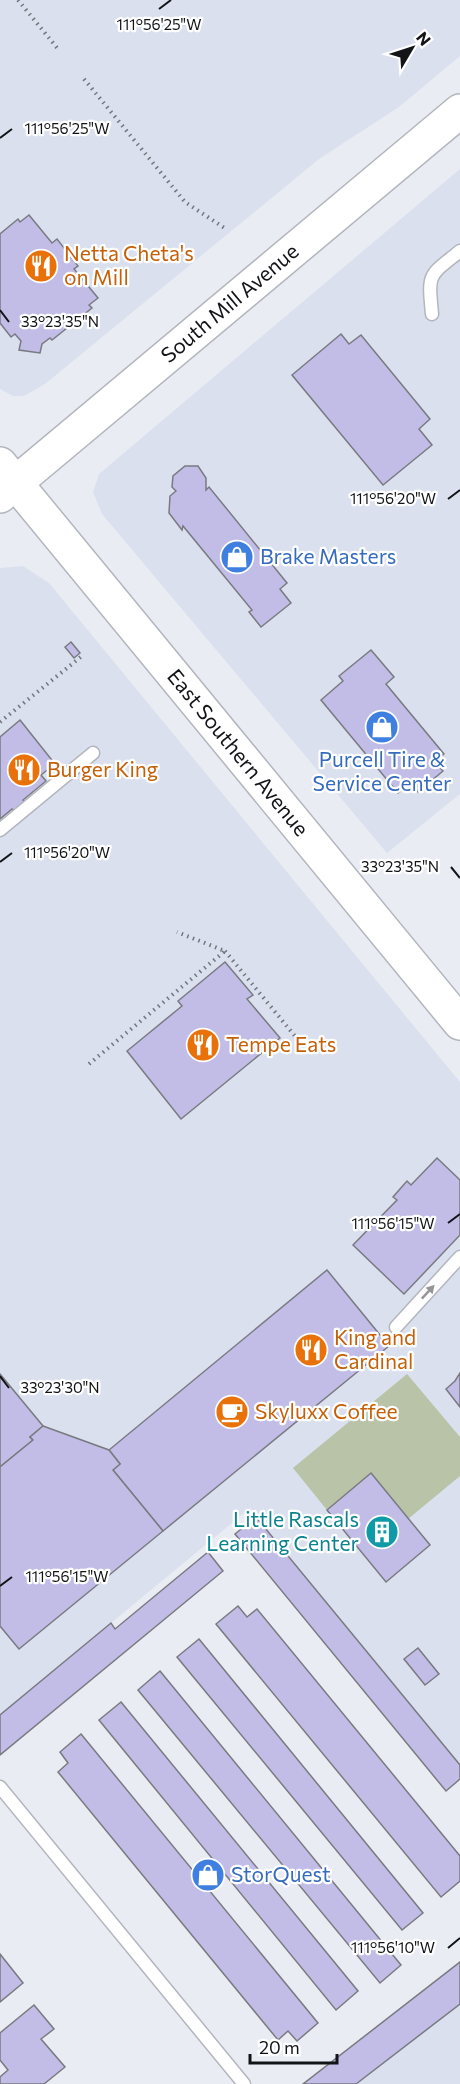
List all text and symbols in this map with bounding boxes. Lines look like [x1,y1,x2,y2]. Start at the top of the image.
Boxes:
text: 111°56'25"W [117,15,201,33]
north arrow [382,18,442,78]
text: N [413,28,435,49]
text: 111°56'25"W [25,119,109,137]
street label: South Mill Avenue [155,238,303,367]
place label: Netta Cheta's on Mill [64,240,194,289]
restaurant icon: Netta Cheta's on Mill [23,248,59,284]
text: 33°23'35"N [21,312,99,330]
text: 111°56'20"W [350,489,436,507]
shop icon: Brake Masters [219,539,255,575]
place label: Brake Masters [260,543,396,568]
street label: East Southern Avenue [163,663,315,840]
shop icon: Purcell Tire & Service Center [364,709,400,745]
place label: Purcell Tire & Service Center [313,746,451,795]
restaurant icon: Burger King [6,752,42,788]
place label: Burger King [47,756,158,781]
text: 111°56'20"W [24,843,110,861]
text: 33°23'35"N [361,857,439,875]
restaurant icon: Tempe Eats [185,1027,221,1063]
place label: Tempe Eats [226,1031,336,1056]
text: 111°56'15"W [351,1214,435,1232]
one-way arrow [421,1284,435,1299]
place label: King and Cardinal [334,1324,416,1373]
restaurant icon: King and Cardinal [293,1332,329,1368]
text: 33°23'30"N [20,1378,100,1396]
cafe icon: Skyluxx Coffee [214,1394,250,1430]
place label: Skyluxx Coffee [255,1398,398,1423]
place label: Little Rascals Learning Center [206,1506,359,1555]
building icon: Little Rascals Learning Center [364,1514,400,1550]
text: 111°56'15"W [25,1567,109,1585]
shop icon: StorQuest [190,1857,226,1893]
place label: StorQuest [231,1861,331,1886]
text: 111°56'10"W [351,1938,435,1956]
scale bar [250,2027,337,2065]
text: 20 m [259,2036,300,2058]

